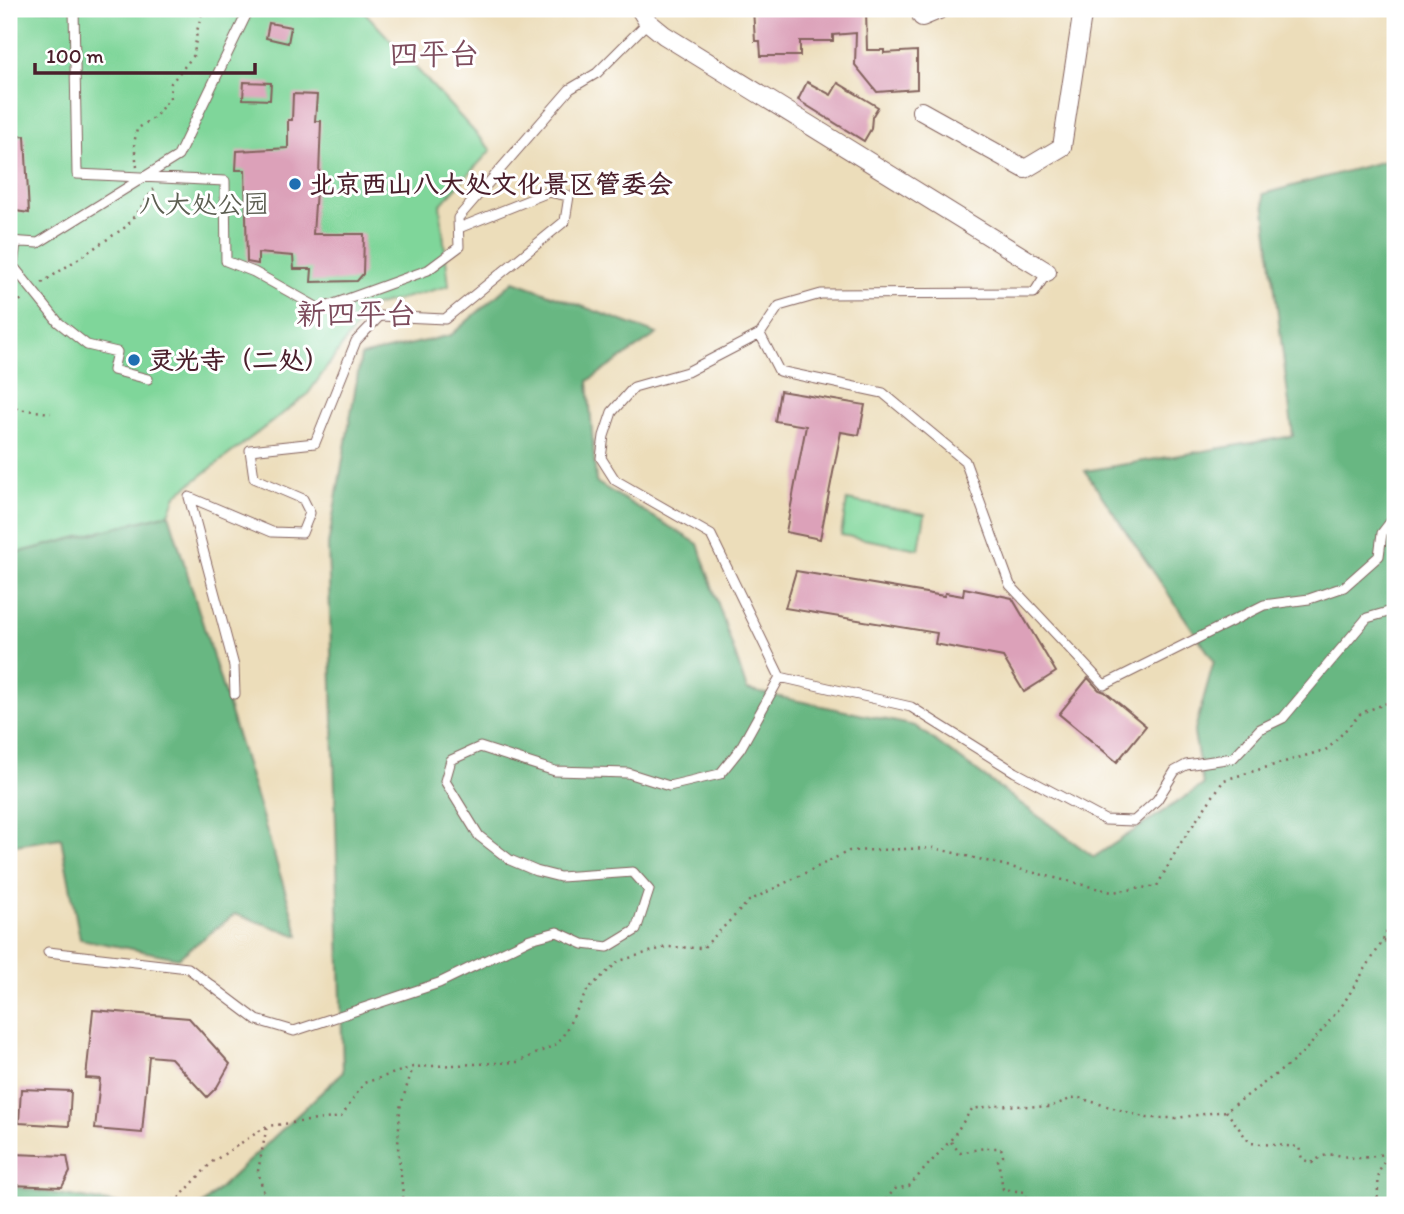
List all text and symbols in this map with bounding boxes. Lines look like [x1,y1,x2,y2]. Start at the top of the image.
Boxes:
scale bar [35,32,256,76]
district label: 四平台 [389,35,479,72]
text: 100 m [46,43,104,68]
place label: 北京西山八大处文化景区管委会 [309,168,673,200]
marker: 北京西山八大处文化景区管委会 [287,176,303,192]
park label: 八大处公园 [139,188,269,220]
district label: 新四平台 [296,295,416,332]
place label: 灵光寺（二处） [148,344,330,376]
marker: 灵光寺（二处） [126,352,142,368]

